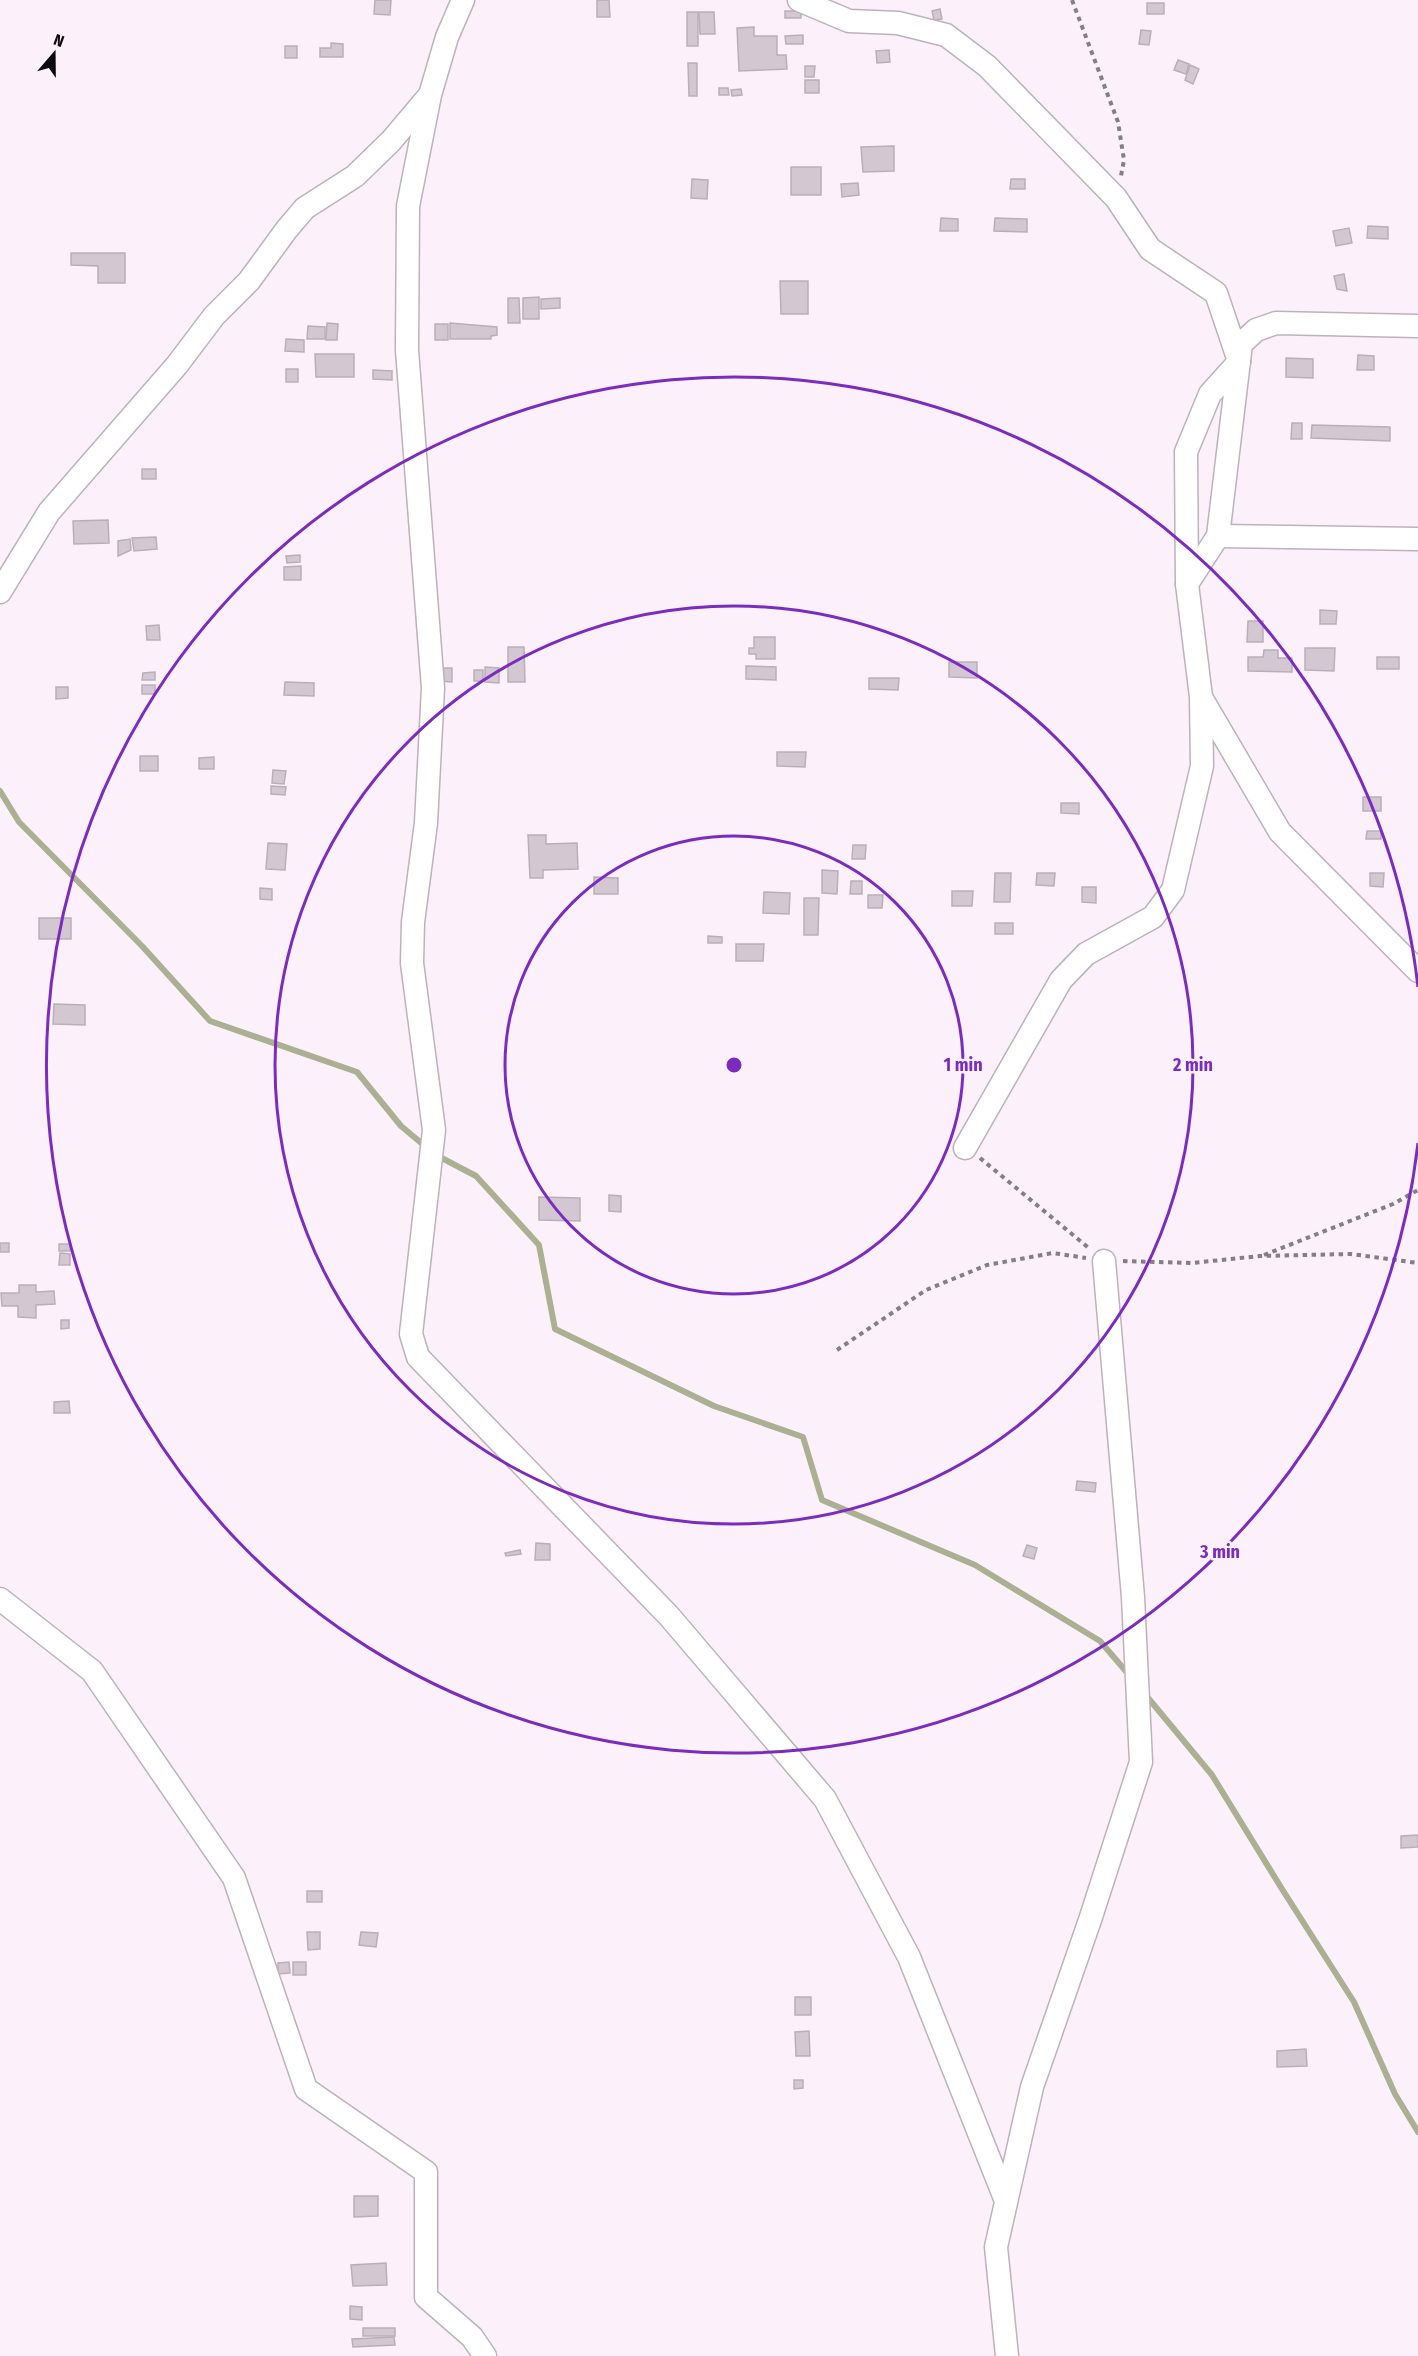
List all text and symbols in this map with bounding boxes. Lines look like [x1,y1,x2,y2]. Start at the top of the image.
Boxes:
north arrow [24,24,84,84]
text: N [51,30,67,51]
text: 1 min [943,1054,983,1076]
text: 2 min [1172,1054,1213,1076]
centre of rings [724,1055,744,1075]
text: 3 min [1199,1541,1240,1563]

